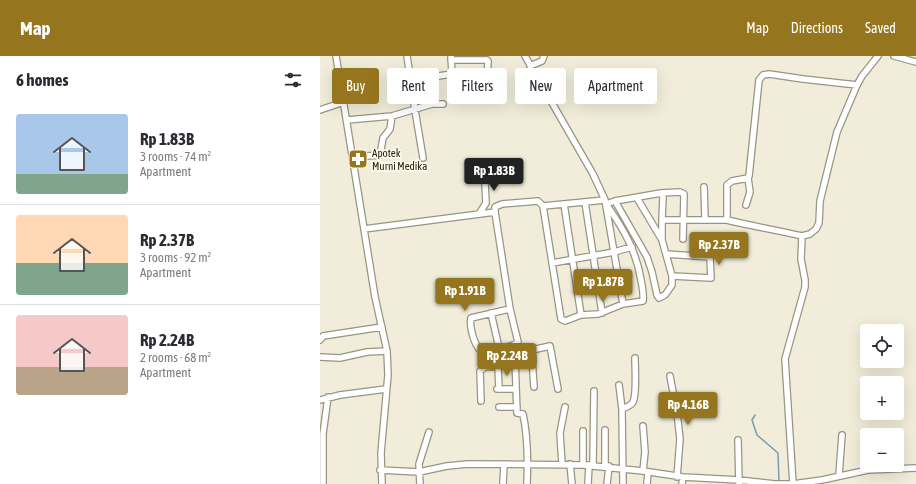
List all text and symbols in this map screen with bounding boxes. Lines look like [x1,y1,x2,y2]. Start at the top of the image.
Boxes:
text: Map [20,17,51,39]
text: Map [746,20,769,36]
text: Directions [791,20,843,36]
text: Saved [865,20,896,36]
chip: Buy [332,68,379,104]
chip: Rent [387,68,439,104]
chip: Filters [447,68,507,104]
chip: New [515,68,566,104]
chip: Apartment [574,68,657,104]
icon: filters [282,69,304,91]
text: 6 homes [16,70,69,90]
text: Rp 1.83B [140,129,194,149]
icon: home [48,130,96,178]
place label: Apotek Murni Medika [372,147,427,172]
pharmacy icon: Apotek Murni Medika [347,148,369,170]
text: 3 rooms · 74 m² [140,149,211,164]
pin: Rp 1.83B [453,158,535,192]
text: Rp 1.83B [473,163,515,178]
text: Apartment [140,164,191,179]
text: Rp 2.37B [140,230,194,250]
icon: home [48,231,96,279]
pin: Rp 2.37B [678,232,760,266]
text: Rp 2.37B [698,237,740,252]
text: 3 rooms · 92 m² [140,250,211,265]
text: Apartment [140,265,191,280]
pin: Rp 1.87B [562,269,644,303]
text: Rp 1.87B [582,274,624,289]
pin: Rp 1.91B [424,278,506,312]
text: Rp 1.91B [444,283,486,298]
map controls [860,324,904,472]
button: locate [860,324,904,368]
text: Rp 2.24B [140,330,194,350]
icon: home [48,331,96,379]
pin: Rp 2.24B [466,343,548,377]
text: Rp 2.24B [486,348,528,363]
text: 2 rooms · 68 m² [140,350,211,365]
text: Apartment [140,365,191,380]
button: + [860,376,904,420]
pin: Rp 4.16B [647,392,729,426]
text: Rp 4.16B [667,397,709,412]
button: − [860,428,904,472]

